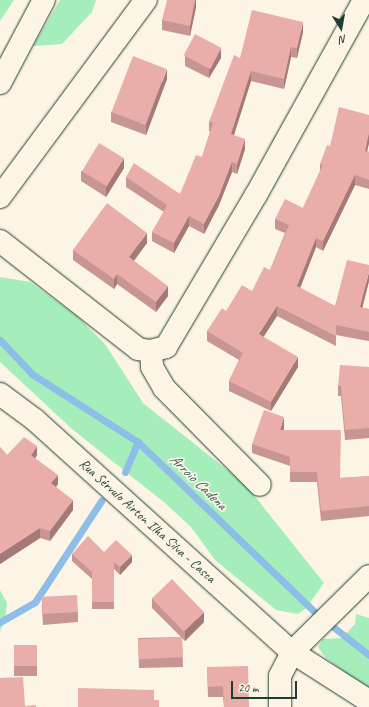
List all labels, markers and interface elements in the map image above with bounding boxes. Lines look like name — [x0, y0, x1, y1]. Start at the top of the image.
north arrow — [321, 8, 361, 48]
text: N — [339, 32, 348, 47]
water label: Arroio Cadena — [166, 450, 230, 514]
street label: Rua Sérvulo Airton Ilha Silva - Casca — [75, 455, 219, 587]
scale bar — [233, 673, 299, 699]
text: 20 m — [238, 680, 258, 696]

